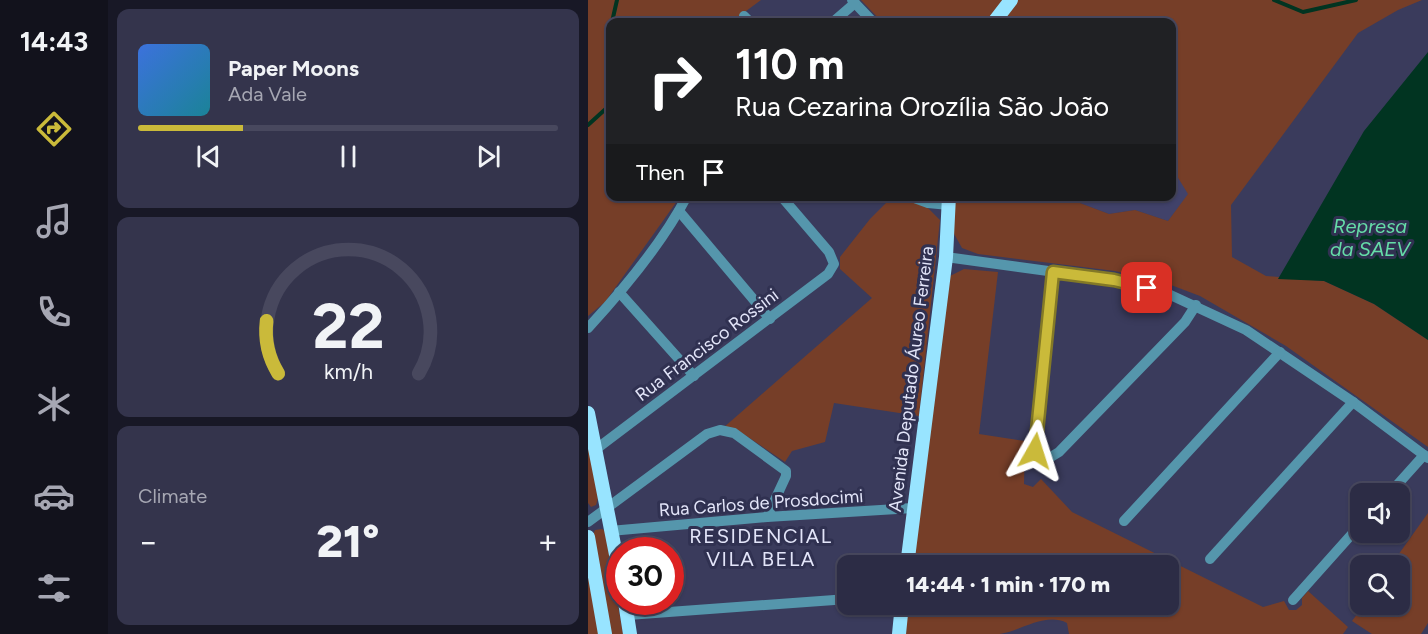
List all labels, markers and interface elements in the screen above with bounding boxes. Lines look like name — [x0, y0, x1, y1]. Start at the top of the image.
text: 14:43 — [20, 25, 88, 58]
text: 110 m — [735, 39, 844, 90]
icon: right — [636, 42, 714, 120]
text: Paper Moons — [228, 55, 359, 82]
text: Ada Vale — [228, 82, 307, 106]
text: Rua Cezarina Orozília São João — [735, 90, 1109, 123]
icon: directions — [33, 108, 75, 150]
icon: previous — [192, 140, 225, 173]
icon: pause — [332, 140, 365, 173]
icon: next — [472, 140, 505, 173]
icon: arrive — [697, 156, 730, 189]
text: Then — [636, 159, 685, 186]
icon: music — [33, 200, 75, 242]
water label: Represa da SAEV — [1330, 214, 1412, 261]
street label: Avenida Deputado Áureo Ferreira — [884, 245, 938, 513]
pin — [1121, 262, 1172, 313]
icon: arrive — [1130, 271, 1163, 304]
street label: Rua Francisco Rossini — [631, 284, 783, 406]
text: 22 — [312, 289, 384, 364]
icon: phone — [33, 291, 75, 333]
text: km/h — [324, 359, 372, 384]
icon: climate — [33, 383, 75, 425]
position arrow — [1003, 419, 1067, 483]
icon: car — [33, 475, 75, 517]
map controls — [1350, 483, 1410, 615]
button: sound — [1350, 483, 1410, 543]
text: Climate — [138, 484, 207, 508]
street label: Rua Carlos de Prosdocimi — [658, 485, 864, 521]
text: 21° — [317, 514, 379, 568]
text: − — [138, 522, 159, 561]
text: + — [537, 522, 558, 561]
district label: RESIDENCIAL VILA BELA — [689, 524, 833, 571]
speed limit sign: 30 — [606, 537, 684, 615]
button: search — [1350, 555, 1410, 615]
icon: filters — [33, 567, 75, 609]
text: 14:44 · 1 min · 170 m — [906, 571, 1110, 598]

